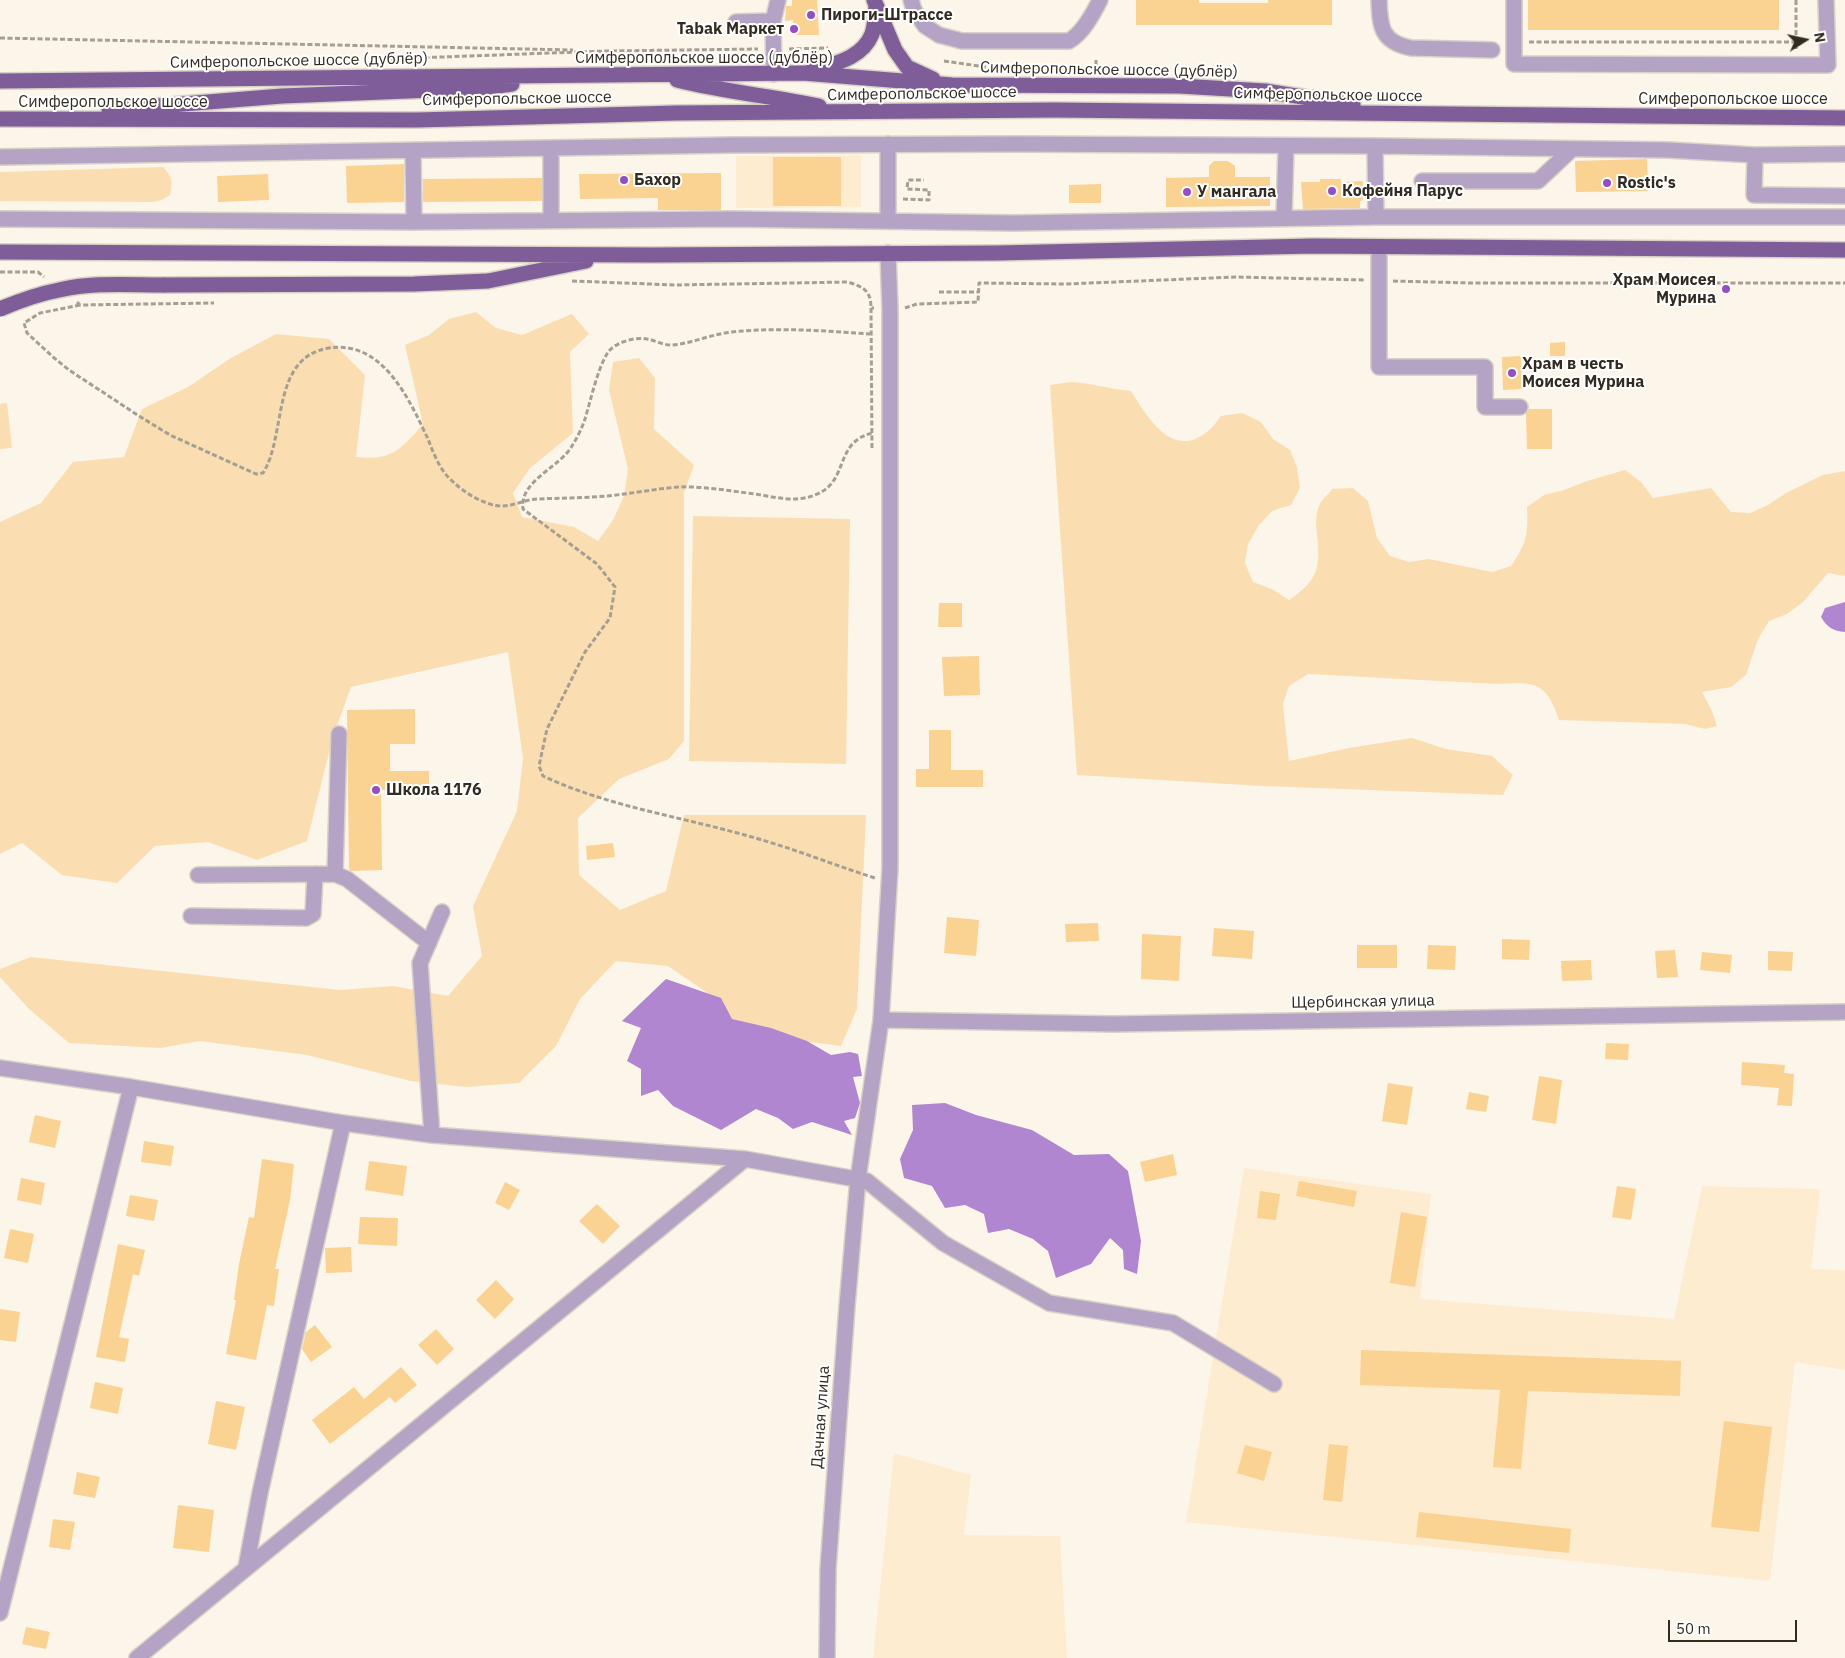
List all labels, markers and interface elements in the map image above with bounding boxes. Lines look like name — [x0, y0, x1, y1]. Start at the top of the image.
place label: Пироги-Штрассе — [821, 5, 953, 25]
marker: Пироги-Штрассе — [805, 9, 817, 21]
north arrow — [1780, 15, 1830, 65]
place label: Tabak Маркет — [677, 19, 784, 39]
marker: Tabak Маркет — [788, 23, 800, 35]
text: N — [1810, 31, 1830, 44]
street label: Симферопольское шоссе (дублёр) — [575, 48, 833, 68]
street label: Симферопольское шоссе (дублёр) — [170, 49, 428, 73]
street label: Симферопольское шоссе (дублёр) — [980, 58, 1238, 82]
street label: Симферопольское шоссе — [827, 83, 1017, 105]
street label: Симферопольское шоссе — [1233, 84, 1423, 106]
street label: Симферопольское шоссе — [422, 88, 612, 110]
street label: Симферопольское шоссе — [1638, 89, 1828, 109]
street label: Симферопольское шоссе — [18, 92, 208, 112]
place label: Бахор — [634, 170, 681, 190]
place label: Rostic's — [1617, 173, 1676, 193]
marker: Бахор — [618, 174, 630, 186]
marker: Rostic's — [1601, 177, 1613, 189]
place label: Кофейня Парус — [1342, 181, 1463, 201]
place label: У мангала — [1197, 182, 1276, 202]
marker: Кофейня Парус — [1326, 185, 1338, 197]
marker: У мангала — [1181, 186, 1193, 198]
place label: Храм Моисея Мурина — [1613, 270, 1716, 308]
marker: Храм Моисея Мурина — [1720, 283, 1732, 295]
place label: Храм в честь Моисея Мурина — [1522, 354, 1644, 392]
marker: Храм в честь Моисея Мурина — [1506, 367, 1518, 379]
place label: Школа 1176 — [386, 780, 482, 800]
marker: Школа 1176 — [370, 784, 382, 796]
street label: Щербинская улица — [1291, 991, 1435, 1013]
street label: Дачная улица — [808, 1365, 834, 1469]
scale bar — [1670, 1610, 1799, 1642]
text: 50 m — [1676, 1619, 1711, 1638]

